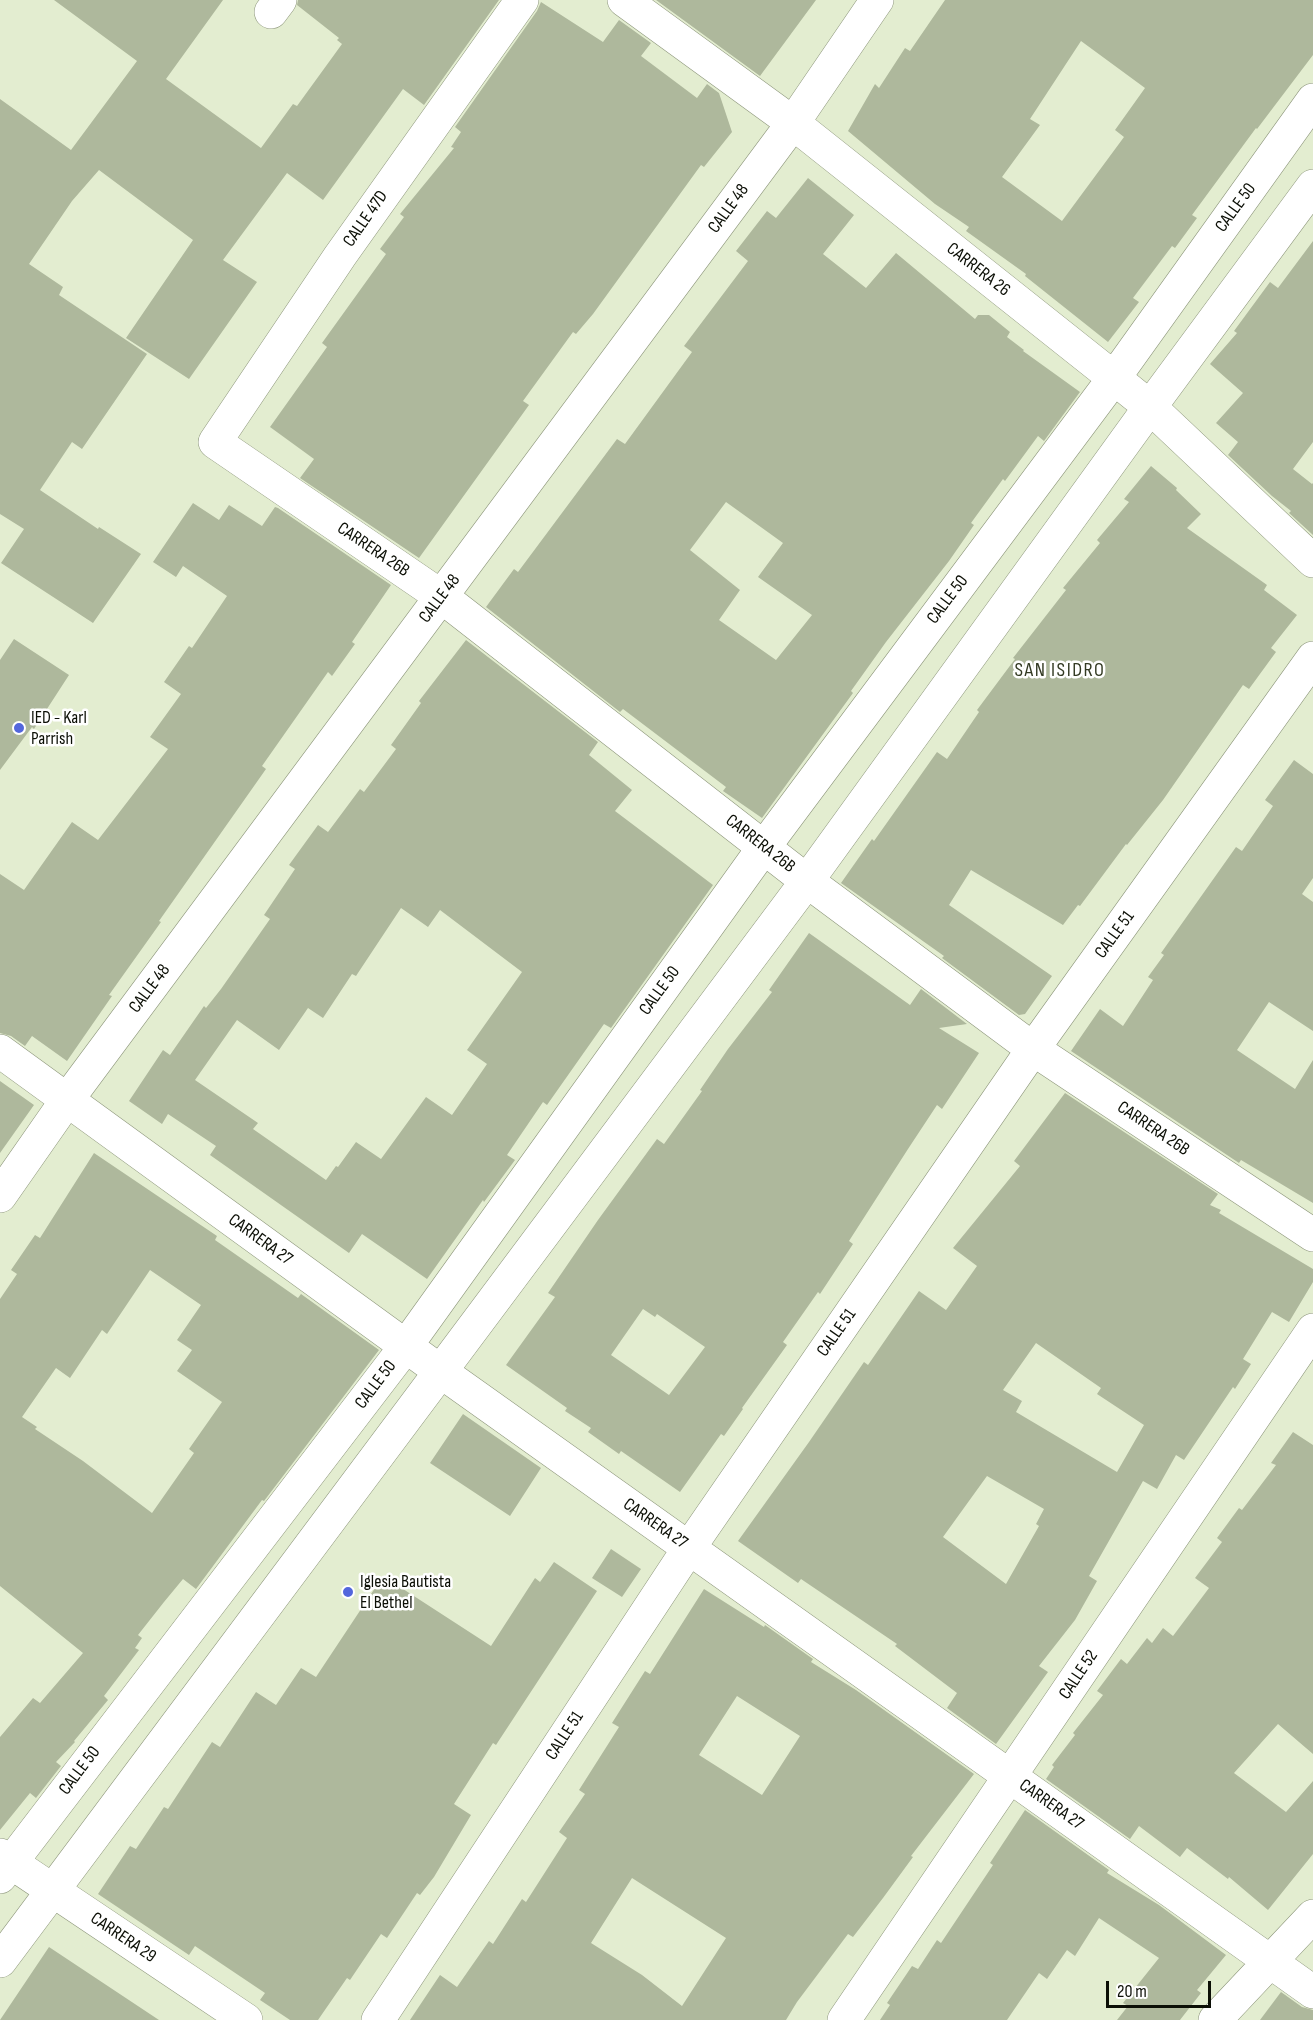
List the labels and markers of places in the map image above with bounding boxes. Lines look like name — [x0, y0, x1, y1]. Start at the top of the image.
place label: IED - Karl Parrish — [31, 707, 87, 750]
marker: IED - Karl Parrish — [12, 721, 26, 735]
place label: Iglesia Bautista El Bethel — [360, 1571, 451, 1614]
marker: Iglesia Bautista El Bethel — [341, 1585, 355, 1599]

